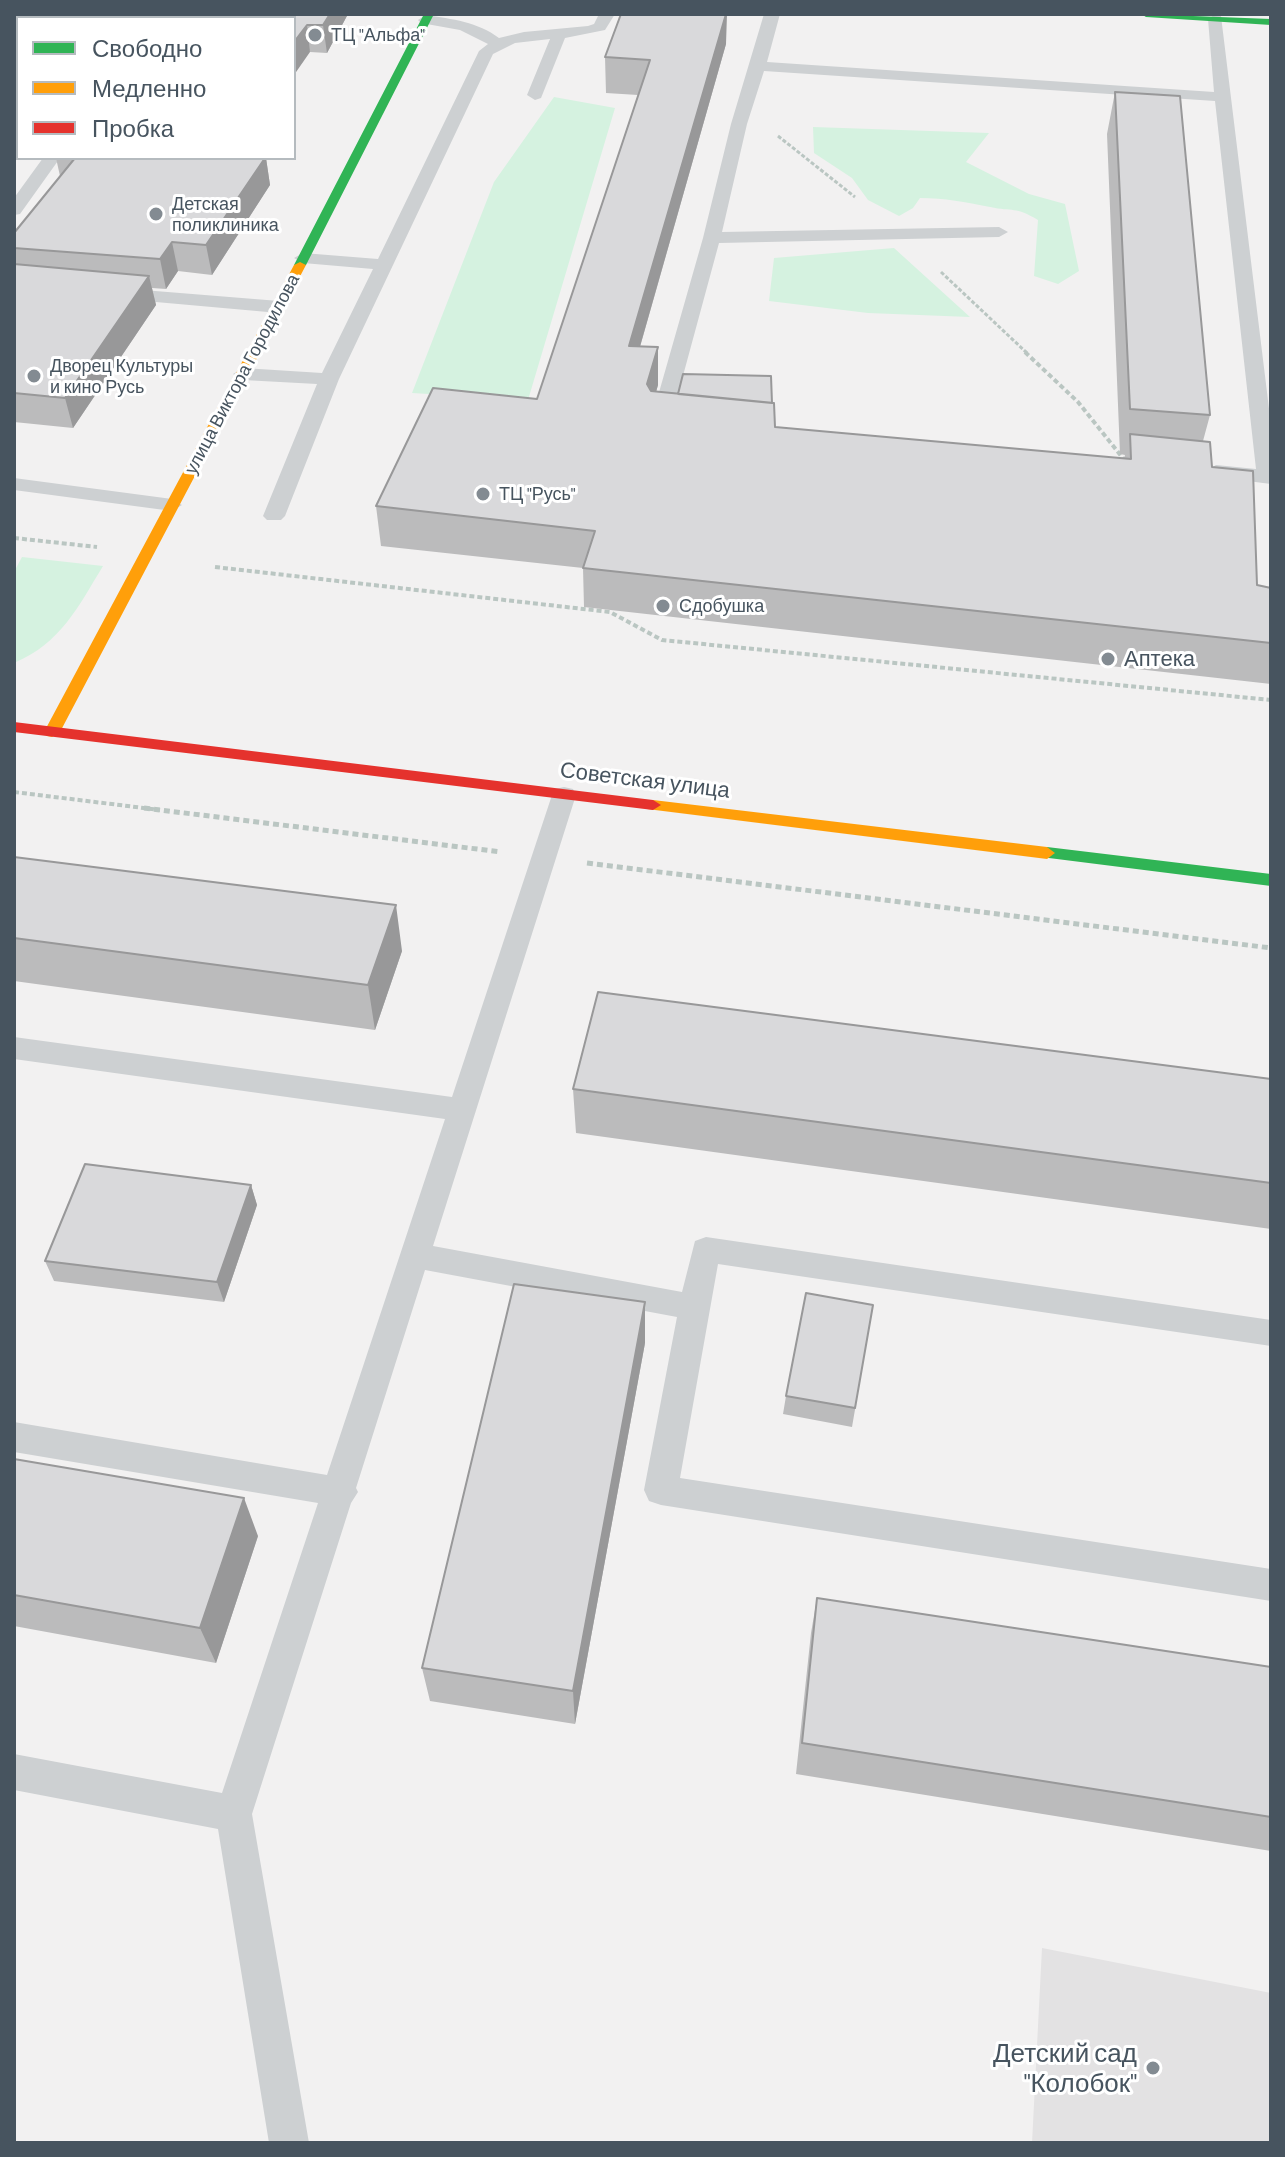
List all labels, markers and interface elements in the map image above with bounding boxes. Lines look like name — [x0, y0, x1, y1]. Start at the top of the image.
legend — [16, 16, 296, 160]
place label: ТЦ "Альфа" — [331, 24, 425, 46]
marker: ТЦ "Альфа" — [306, 26, 324, 44]
text: Свободно — [92, 33, 202, 62]
text: Медленно — [92, 73, 206, 102]
text: Пробка — [92, 113, 174, 142]
place label: Детская поликлиника — [172, 193, 279, 236]
marker: Детская поликлиника — [147, 205, 165, 223]
street label: улица Виктора Городилова — [180, 270, 304, 478]
place label: Дворец Культуры и кино Русь — [50, 355, 193, 398]
marker: Дворец Культуры и кино Русь — [25, 367, 43, 385]
place label: ТЦ "Русь" — [499, 483, 576, 505]
marker: ТЦ "Русь" — [474, 485, 492, 503]
place label: Сдобушка — [679, 595, 764, 617]
marker: Сдобушка — [654, 597, 672, 615]
place label: Аптека — [1124, 646, 1195, 672]
marker: Аптека — [1099, 650, 1117, 668]
street label: Советская улица — [559, 756, 731, 804]
place label: Детский сад "Колобок" — [993, 2037, 1137, 2098]
marker: Детский сад "Колобок" — [1144, 2059, 1162, 2077]

